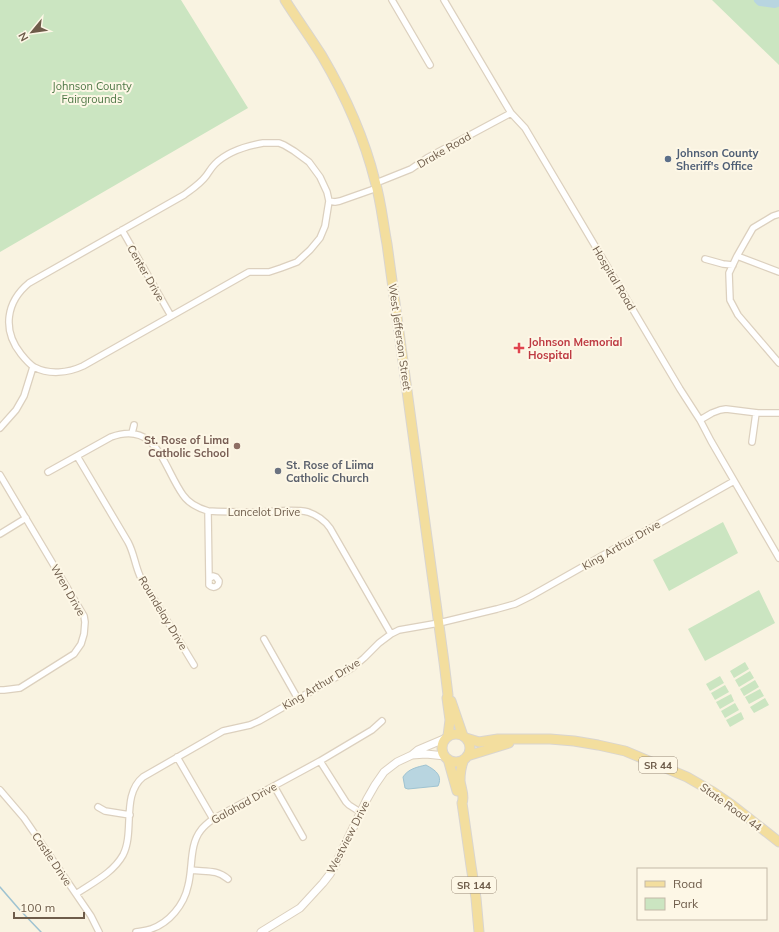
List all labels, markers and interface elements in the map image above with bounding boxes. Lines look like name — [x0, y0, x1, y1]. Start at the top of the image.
north arrow — [12, 12, 52, 52]
text: N — [15, 30, 31, 44]
park label: Johnson County Fairgrounds — [52, 79, 132, 106]
street label: Drake Road — [414, 129, 474, 171]
place label: Johnson County Sheriff's Office — [676, 146, 759, 173]
marker: Johnson County Sheriff's Office — [663, 154, 673, 164]
street label: Center Drive — [124, 242, 168, 304]
street label: Hospital Road — [589, 243, 639, 313]
street label: West Jefferson Street — [386, 283, 414, 391]
place label: Johnson Memorial Hospital — [528, 335, 622, 362]
marker: Johnson Memorial Hospital — [513, 342, 525, 354]
place label: St. Rose of Lima Catholic School — [144, 433, 229, 460]
marker: St. Rose of Lima Catholic School — [232, 441, 242, 451]
place label: St. Rose of Liima Catholic Church — [286, 458, 374, 485]
marker: St. Rose of Liima Catholic Church — [273, 466, 283, 476]
street label: Lancelot Drive — [228, 505, 300, 519]
street label: King Arthur Drive — [579, 517, 663, 573]
street label: Wren Drive — [48, 562, 88, 618]
street label: Roundelay Drive — [135, 574, 191, 652]
street label: King Arthur Drive — [280, 655, 362, 713]
road number: SR 44 — [639, 757, 677, 773]
street label: Galahad Drive — [209, 779, 279, 827]
street label: State Road 44 — [697, 780, 765, 834]
street label: Westview Drive — [324, 798, 372, 876]
street label: Castle Drive — [29, 830, 75, 888]
legend — [637, 868, 767, 920]
text: Road — [673, 876, 702, 891]
road number: SR 144 — [452, 877, 496, 893]
scale bar — [14, 894, 84, 920]
text: Park — [673, 896, 699, 911]
text: 100 m — [20, 900, 55, 915]

